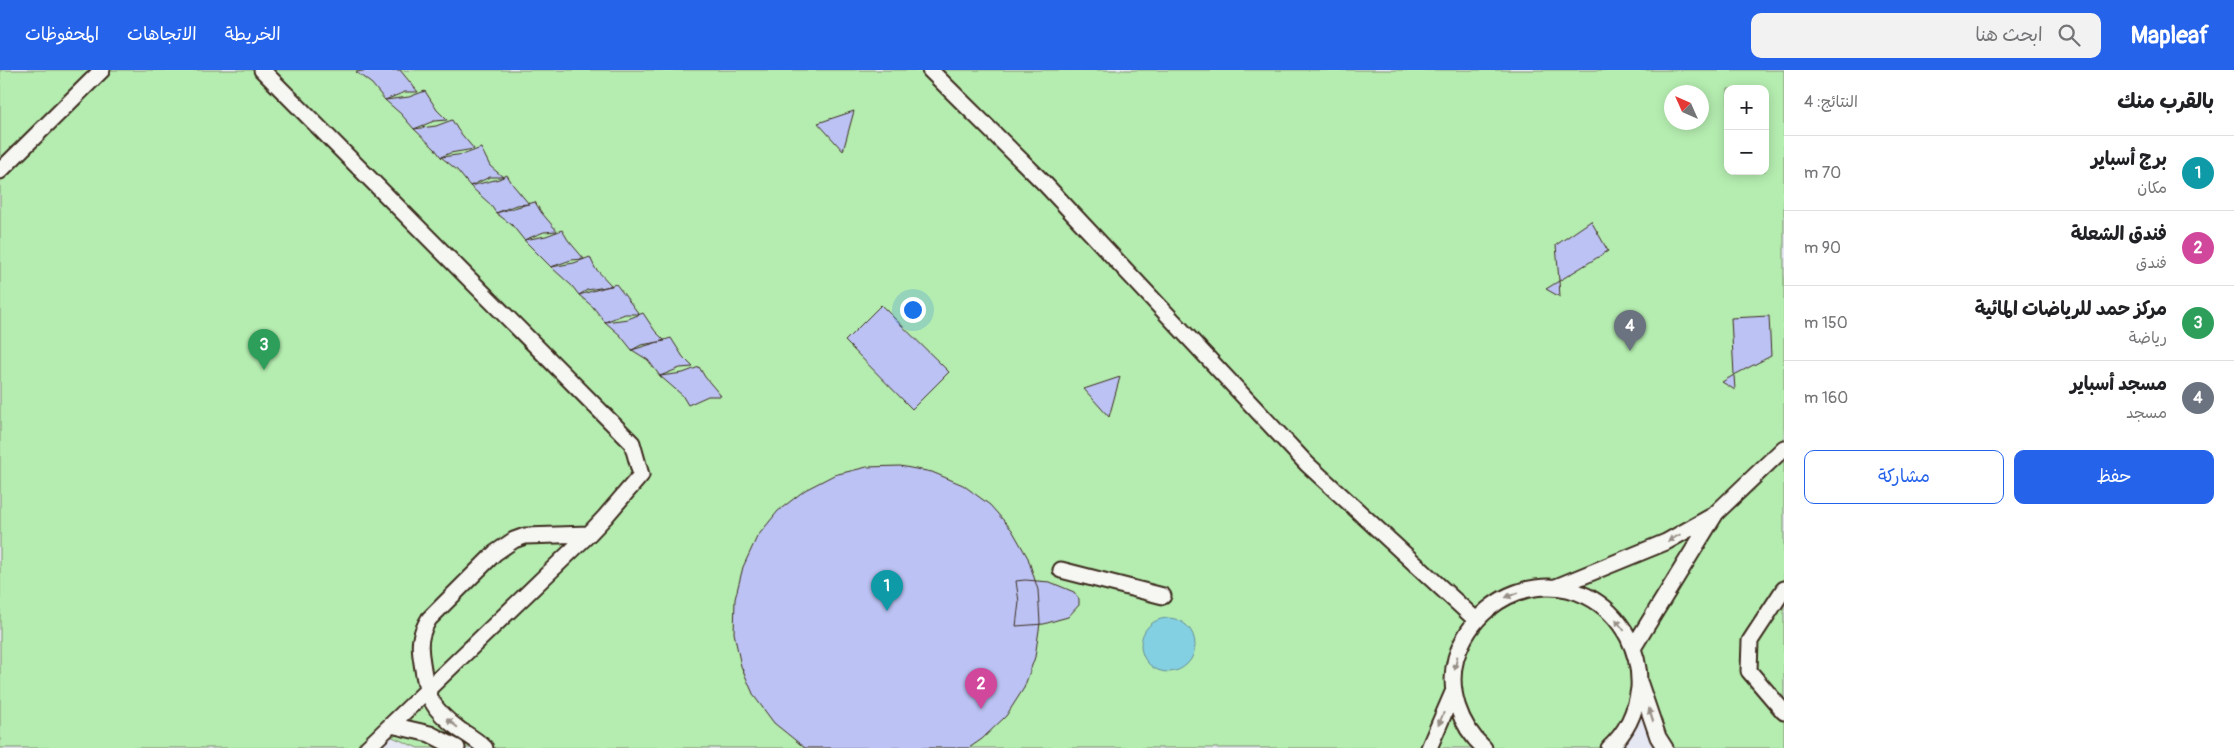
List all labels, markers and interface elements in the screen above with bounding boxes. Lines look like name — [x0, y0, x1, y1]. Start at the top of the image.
search box — [1751, 13, 2101, 58]
icon: search — [2055, 21, 2083, 49]
text: Mapleaf — [2131, 21, 2209, 50]
text: المحفوظات — [25, 23, 99, 46]
text: الاتجاهات — [127, 23, 197, 46]
text: الخريطة — [225, 23, 281, 46]
text: ابحث هنا — [1975, 23, 2043, 47]
north arrow — [1664, 85, 1709, 130]
map controls — [1724, 85, 1769, 175]
button: + — [1724, 85, 1769, 130]
text: بالقرب منك — [2117, 88, 2214, 115]
text: النتائج: 4 — [1804, 92, 1858, 112]
button: − — [1724, 130, 1769, 175]
text: برج أسباير — [2091, 147, 2167, 171]
text: 70 m — [1804, 163, 1841, 183]
text: 1 — [2195, 163, 2201, 183]
text: مكان — [2137, 178, 2167, 198]
text: فندق الشعلة — [2071, 222, 2167, 246]
text: 90 m — [1804, 238, 1841, 258]
text: 2 — [2194, 238, 2202, 258]
text: فندق — [2136, 253, 2167, 273]
your location — [900, 297, 926, 323]
text: مركز حمد للرياضات المائية — [1975, 297, 2167, 321]
pin: 4 — [1614, 310, 1646, 351]
text: 150 m — [1804, 313, 1848, 333]
text: 3 — [2194, 313, 2202, 333]
text: رياضة — [2129, 328, 2167, 348]
pin: 3 — [248, 329, 280, 370]
text: مسجد أسباير — [2070, 372, 2167, 396]
text: 160 m — [1804, 388, 1848, 408]
text: 4 — [2193, 388, 2203, 408]
text: مسجد — [2126, 403, 2167, 423]
button: مشاركة — [1804, 450, 2004, 504]
button: حفظ — [2014, 450, 2214, 504]
one-way arrow — [1668, 533, 1681, 542]
pin: 1 — [871, 570, 903, 611]
one-way arrow — [1505, 592, 1520, 599]
one-way arrow — [1615, 618, 1625, 632]
one-way arrow — [1451, 656, 1459, 672]
pin: 2 — [965, 668, 997, 709]
one-way arrow — [1646, 707, 1654, 722]
one-way arrow — [1437, 712, 1445, 726]
one-way arrow — [445, 718, 459, 728]

